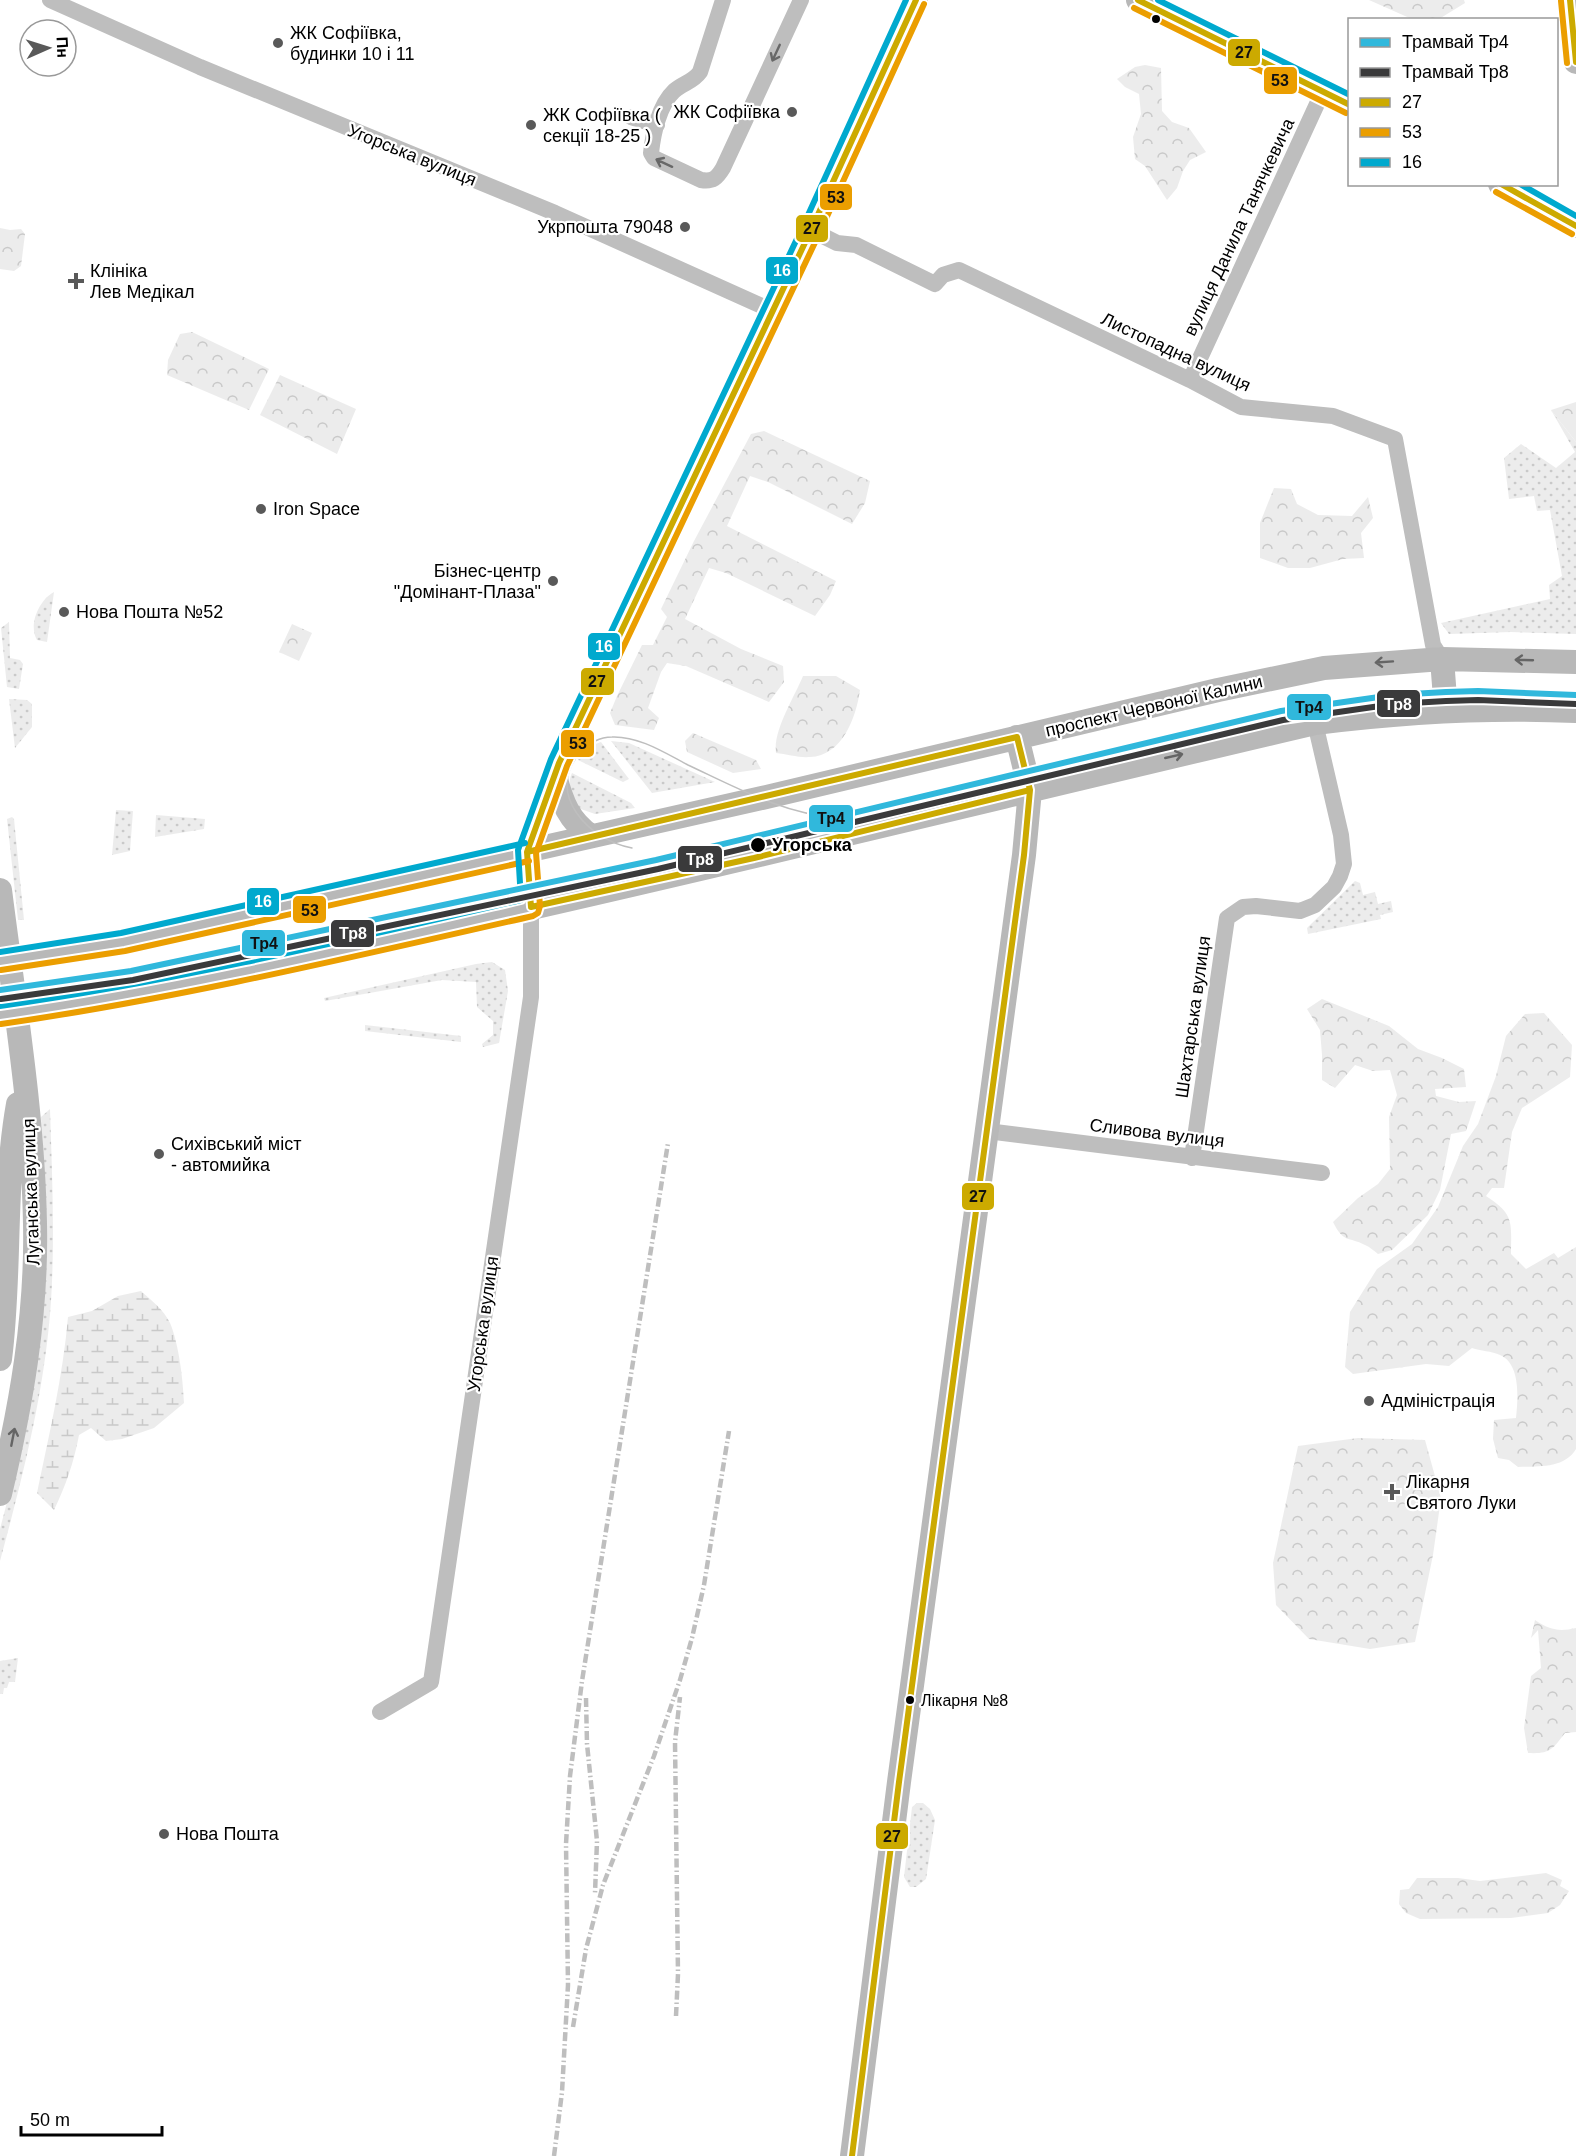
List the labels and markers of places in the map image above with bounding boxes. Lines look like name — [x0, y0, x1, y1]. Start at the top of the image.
unlabelled marker — [1150, 13, 1162, 25]
place label: ЖК Софіївка, будинки 10 і 11 — [290, 23, 414, 64]
marker: ЖК Софіївка, будинки 10 і 11 — [271, 36, 285, 50]
place label: ЖК Софіївка — [673, 102, 781, 122]
place label: ЖК Софіївка ( секції 18-25 ) — [543, 105, 661, 146]
marker: ЖК Софіївка — [785, 105, 799, 119]
marker: ЖК Софіївка ( секції 18-25 ) — [524, 118, 538, 132]
place label: Укрпошта 79048 — [537, 217, 673, 237]
marker: Укрпошта 79048 — [678, 220, 692, 234]
place label: Клініка Лев Медікал — [90, 261, 194, 302]
marker: Клініка Лев Медікал — [67, 272, 85, 290]
place label: Iron Space — [273, 499, 360, 519]
marker: Iron Space — [254, 502, 268, 516]
place label: Бізнес-центр "Домінант-Плаза" — [394, 561, 541, 602]
marker: Бізнес-центр "Домінант-Плаза" — [546, 574, 560, 588]
place label: Нова Пошта №52 — [76, 602, 223, 622]
marker: Нова Пошта №52 — [57, 605, 71, 619]
place label: Угорська — [772, 835, 853, 855]
marker: Угорська — [749, 836, 767, 854]
place label: Сихівський міст - автомийка — [171, 1134, 301, 1175]
marker: Сихівський міст - автомийка — [152, 1147, 166, 1161]
place label: Адміністрація — [1381, 1391, 1495, 1411]
marker: Адміністрація — [1362, 1394, 1376, 1408]
place label: Лікарня Святого Луки — [1406, 1472, 1516, 1513]
marker: Лікарня Святого Луки — [1383, 1483, 1401, 1501]
place label: Лікарня №8 — [921, 1692, 1008, 1709]
marker: Лікарня №8 — [904, 1694, 916, 1706]
place label: Нова Пошта — [176, 1824, 280, 1844]
marker: Нова Пошта — [157, 1827, 171, 1841]

